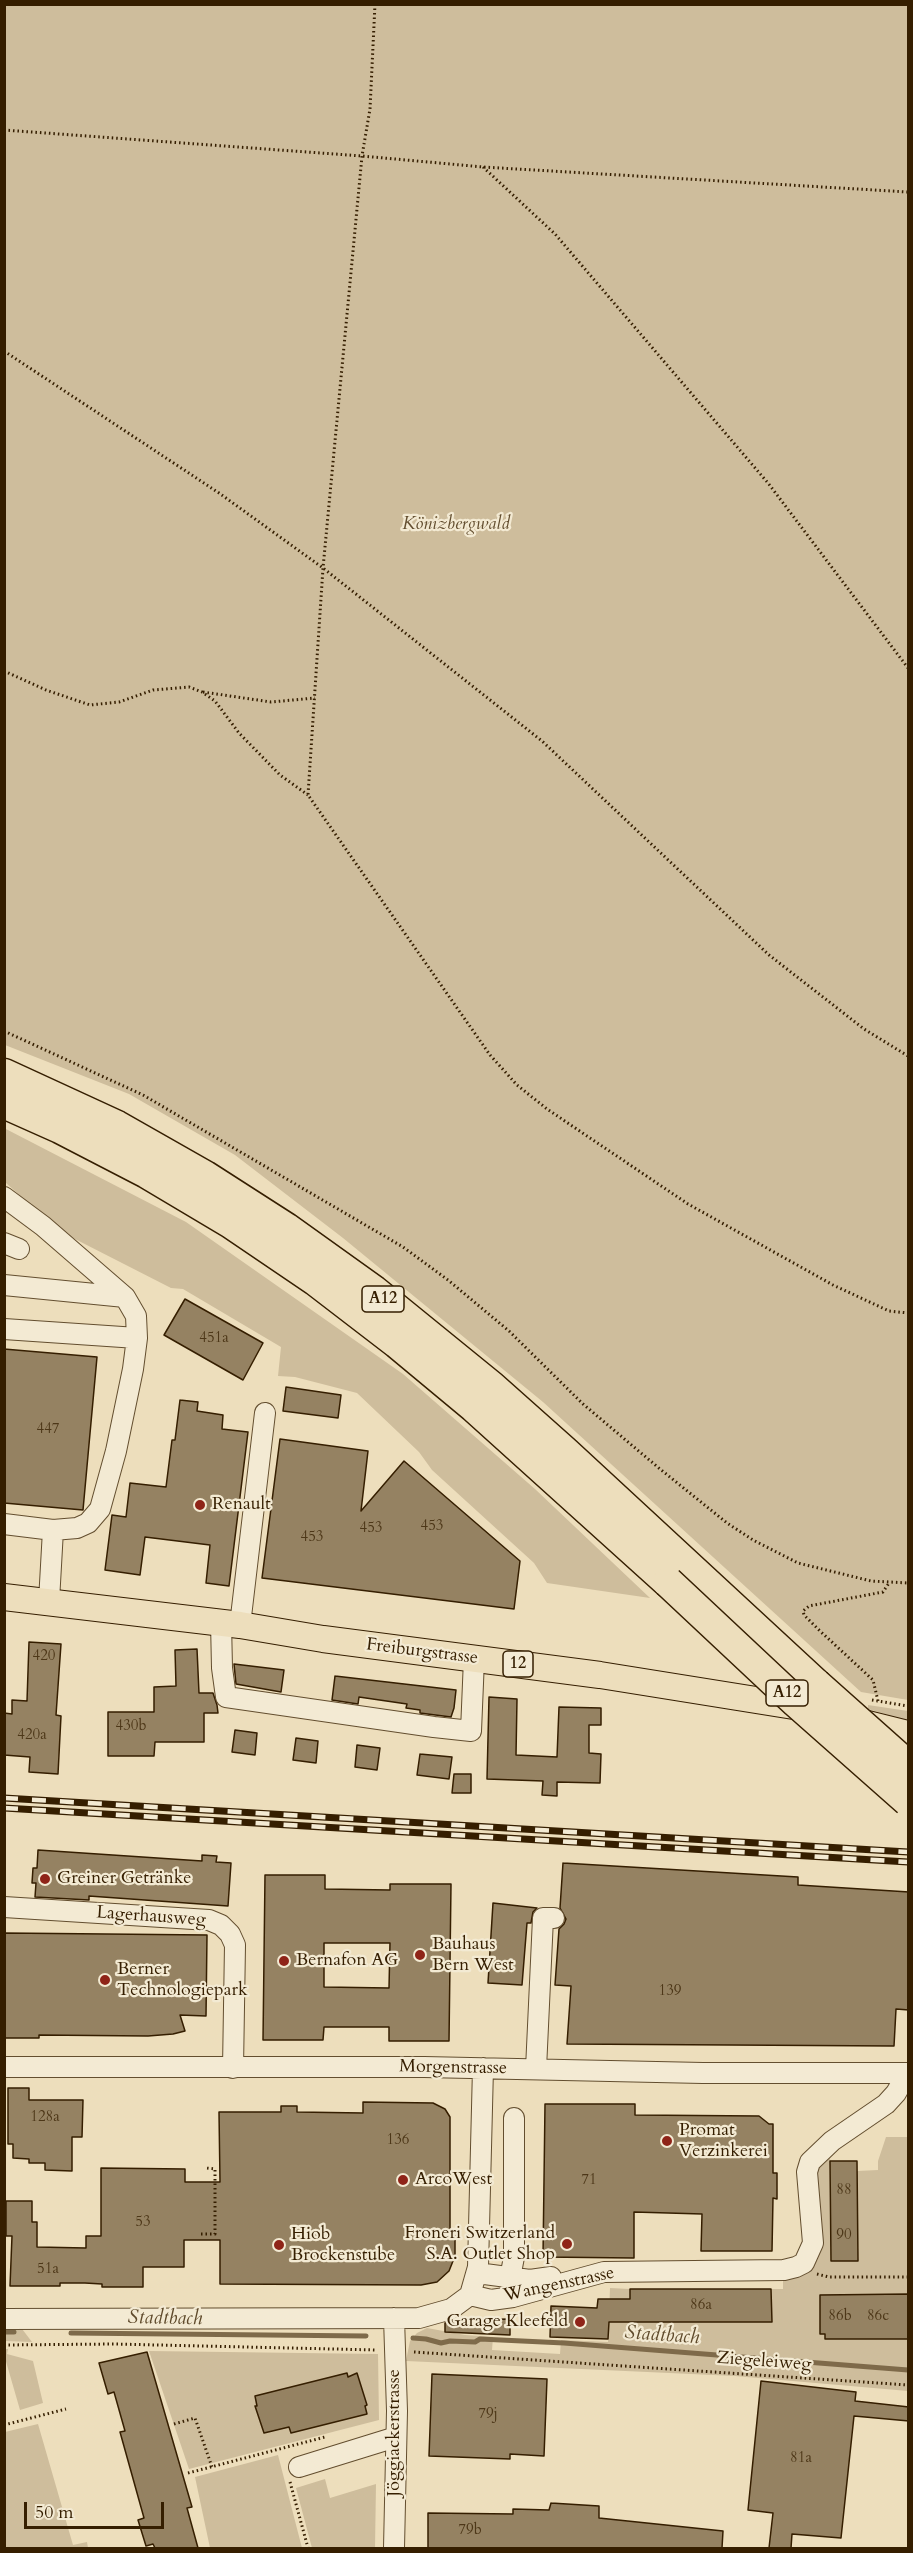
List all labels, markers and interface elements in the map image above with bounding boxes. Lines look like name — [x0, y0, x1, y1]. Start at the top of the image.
park label: Könizbergwald — [402, 514, 510, 536]
road number: A12 — [362, 1286, 404, 1312]
house number: 451a — [199, 1330, 229, 1348]
house number: 447 — [36, 1421, 60, 1439]
place label: Renault — [212, 1494, 271, 1516]
marker: Renault — [193, 1498, 207, 1512]
house number: 453 — [420, 1518, 444, 1536]
house number: 453 — [359, 1520, 383, 1538]
house number: 453 — [300, 1529, 324, 1547]
street label: Freiburgstrasse — [365, 1634, 479, 1670]
house number: 420 — [32, 1648, 56, 1666]
road number: 12 — [503, 1651, 533, 1677]
road number: A12 — [766, 1680, 808, 1706]
house number: 430b — [115, 1718, 147, 1736]
house number: 420a — [17, 1727, 47, 1745]
place label: Greiner Getränke — [57, 1868, 191, 1890]
marker: Greiner Getränke — [38, 1872, 52, 1886]
street label: Lagerhausweg — [96, 1902, 206, 1932]
place label: Bauhaus Bern West — [432, 1934, 514, 1976]
marker: Bauhaus Bern West — [413, 1948, 427, 1962]
place label: Bernafon AG — [296, 1950, 398, 1972]
marker: Bernafon AG — [277, 1954, 291, 1968]
place label: Berner Technologiepark — [117, 1959, 248, 2002]
marker: Berner Technologiepark — [98, 1973, 112, 1987]
house number: 139 — [658, 1983, 682, 2001]
street label: Morgenstrasse — [399, 2056, 507, 2080]
house number: 128a — [30, 2109, 60, 2127]
place label: Promat Verzinkerei — [679, 2120, 768, 2162]
house number: 136 — [386, 2132, 410, 2150]
marker: Promat Verzinkerei — [660, 2134, 674, 2148]
place label: ArcoWest — [415, 2169, 492, 2191]
house number: 71 — [581, 2172, 597, 2190]
marker: ArcoWest — [396, 2173, 410, 2187]
house number: 88 — [836, 2182, 852, 2200]
house number: 53 — [135, 2214, 151, 2232]
place label: Froneri Switzerland S.A. Outlet Shop — [404, 2223, 555, 2266]
place label: Hiob Brockenstube — [291, 2224, 395, 2266]
house number: 90 — [836, 2227, 852, 2245]
marker: Froneri Switzerland S.A. Outlet Shop — [560, 2237, 574, 2251]
marker: Hiob Brockenstube — [272, 2238, 286, 2252]
house number: 51a — [37, 2261, 59, 2279]
street label: Wangenstrasse — [502, 2263, 616, 2307]
house number: 86a — [690, 2297, 712, 2315]
water label: Stadtbach — [127, 2306, 203, 2332]
house number: 86b — [828, 2308, 852, 2326]
house number: 86c — [867, 2308, 889, 2326]
place label: Garage Kleefeld — [446, 2311, 568, 2333]
marker: Garage Kleefeld — [573, 2315, 587, 2329]
water label: Stadtbach — [624, 2321, 700, 2351]
street label: Ziegeleiweg — [716, 2348, 812, 2376]
street label: Jöggiackerstrasse — [384, 2369, 406, 2497]
house number: 79j — [478, 2406, 498, 2424]
house number: 81a — [790, 2450, 812, 2468]
scale bar — [27, 2490, 166, 2528]
text: 50 m — [35, 2500, 74, 2525]
house number: 79b — [458, 2522, 482, 2540]

